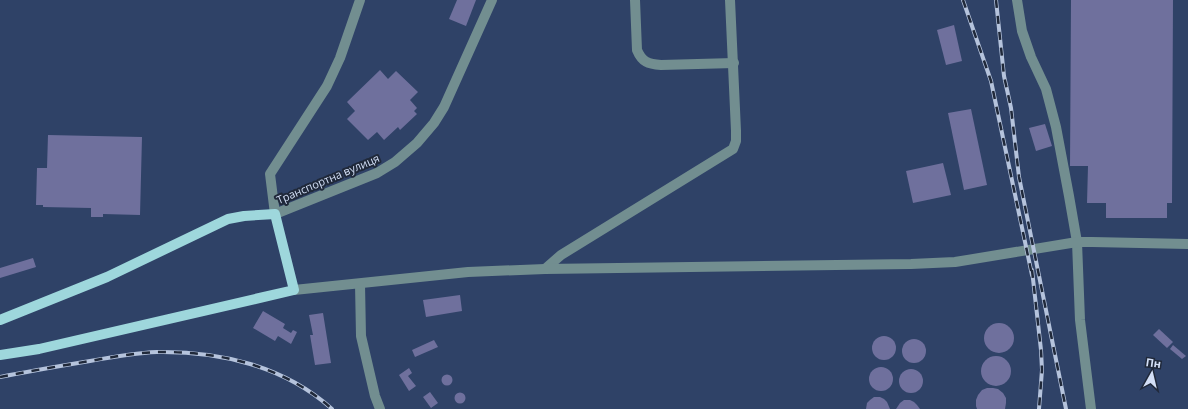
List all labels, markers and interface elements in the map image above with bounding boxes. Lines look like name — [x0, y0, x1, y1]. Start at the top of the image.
street label: Транспортна вулиця — [274, 150, 382, 207]
north arrow — [1132, 353, 1172, 393]
text: Пн — [1145, 354, 1162, 371]

